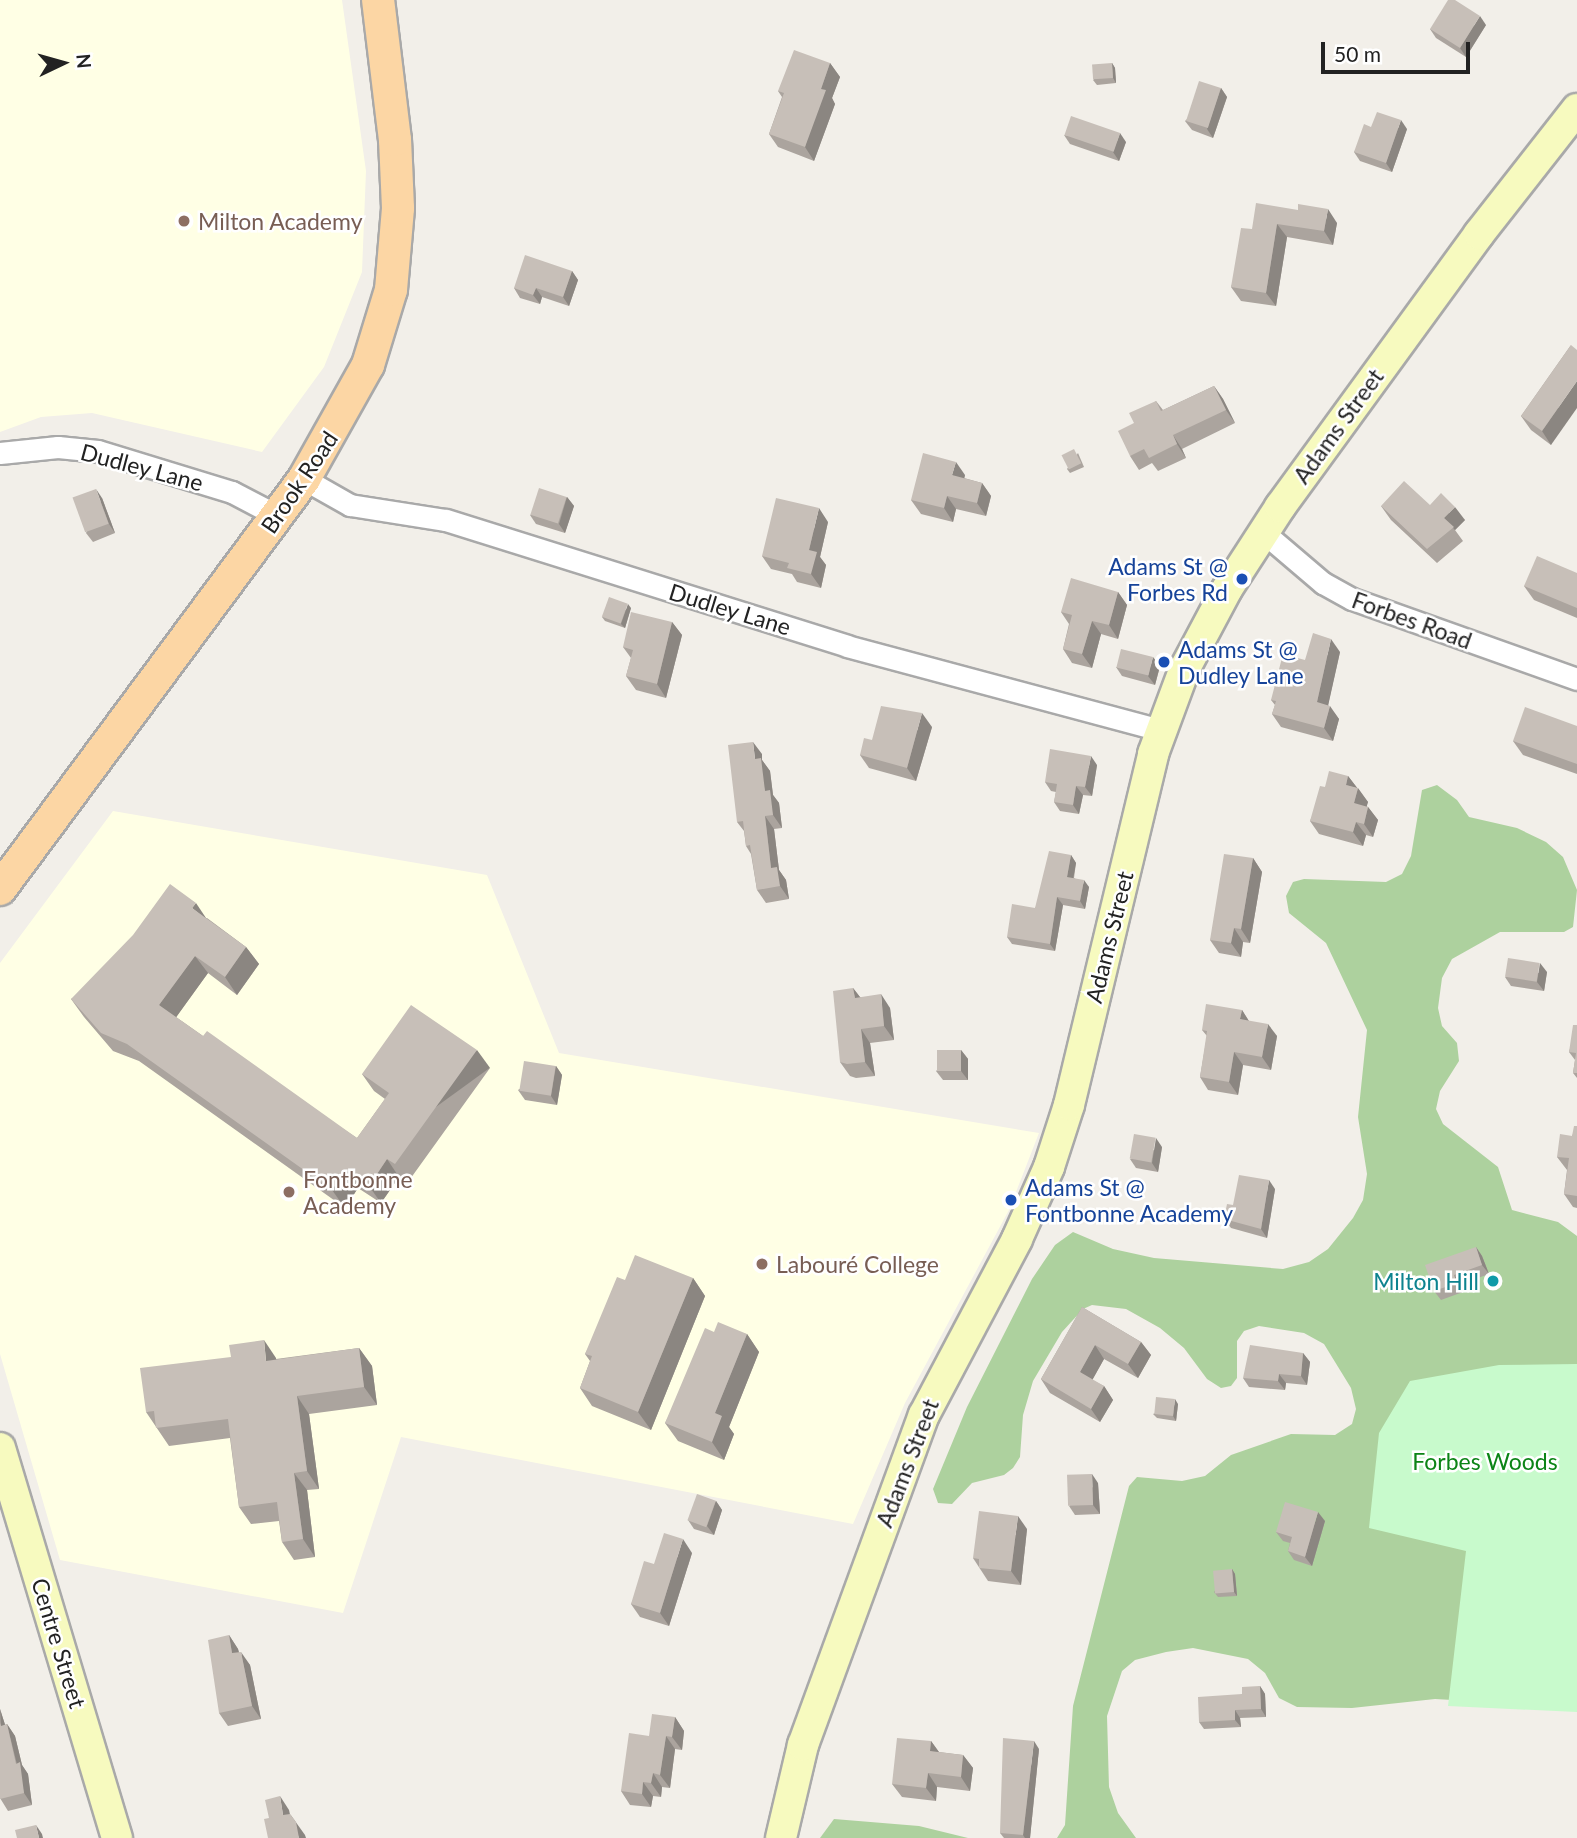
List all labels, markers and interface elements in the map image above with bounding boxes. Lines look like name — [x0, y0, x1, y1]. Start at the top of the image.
north arrow — [28, 28, 98, 98]
scale bar — [1325, 28, 1474, 72]
text: 50 m — [1334, 41, 1381, 66]
text: N — [72, 53, 97, 69]
place label: Milton Academy — [198, 207, 363, 235]
marker: Milton Academy — [176, 213, 192, 229]
street label: Adams Street — [1287, 363, 1389, 489]
street label: Brook Road — [255, 426, 343, 538]
street label: Dudley Lane — [77, 437, 207, 497]
place label: Adams St @ Forbes Rd — [1108, 552, 1228, 606]
marker: Adams St @ Forbes Rd — [1234, 571, 1250, 587]
street label: Dudley Lane — [666, 577, 794, 641]
street label: Forbes Road — [1348, 586, 1476, 654]
place label: Adams St @ Dudley Lane — [1178, 635, 1304, 689]
marker: Adams St @ Dudley Lane — [1156, 654, 1172, 670]
street label: Adams Street — [1079, 868, 1139, 1006]
place label: Fontbonne Academy — [303, 1165, 413, 1219]
place label: Adams St @ Fontbonne Academy — [1025, 1173, 1234, 1227]
marker: Fontbonne Academy — [281, 1184, 297, 1200]
marker: Adams St @ Fontbonne Academy — [1003, 1192, 1019, 1208]
place label: Labouré College — [776, 1250, 939, 1278]
marker: Labouré College — [754, 1256, 770, 1272]
place label: Milton Hill — [1373, 1267, 1479, 1295]
marker: Milton Hill — [1485, 1273, 1501, 1289]
street label: Adams Street — [870, 1395, 944, 1531]
park label: Forbes Woods — [1412, 1447, 1558, 1475]
street label: Centre Street — [26, 1575, 92, 1711]

